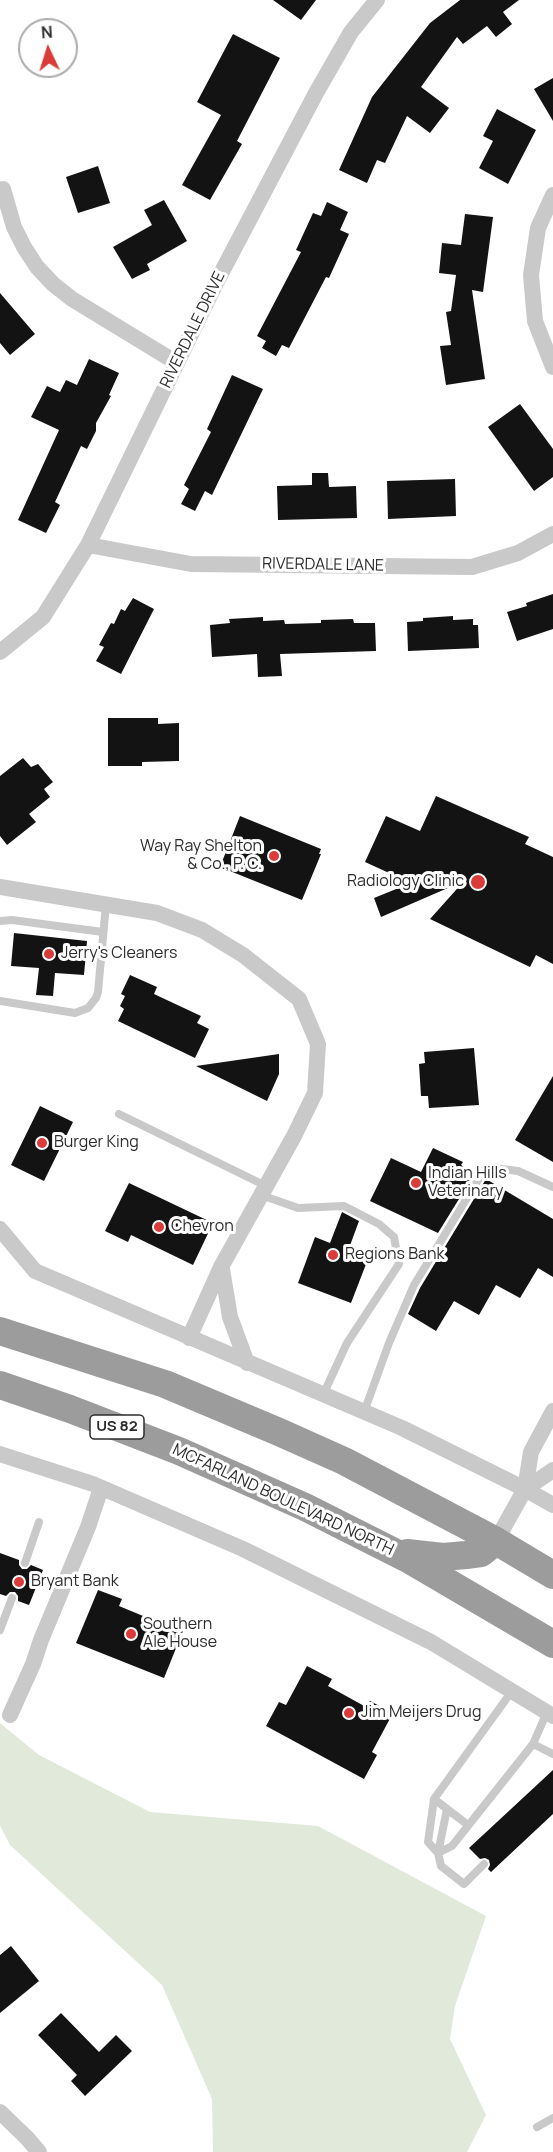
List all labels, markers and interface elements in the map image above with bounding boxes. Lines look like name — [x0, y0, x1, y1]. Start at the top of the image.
north arrow — [18, 18, 78, 78]
text: N — [40, 21, 53, 43]
street label: RIVERDALE DRIVE — [157, 269, 229, 391]
street label: RIVERDALE LANE — [262, 554, 384, 576]
place label: Way Ray Shelton & Co., P. C. — [140, 837, 262, 875]
marker: Way Ray Shelton & Co., P. C. — [267, 849, 281, 863]
place label: Radiology Clinic — [347, 872, 464, 892]
marker: Radiology Clinic — [469, 873, 487, 891]
place label: Jerry's Cleaners — [61, 944, 177, 964]
marker: Jerry's Cleaners — [42, 947, 56, 961]
place label: Burger King — [54, 1133, 139, 1153]
marker: Burger King — [35, 1136, 49, 1150]
place label: Indian Hills Veterinary — [428, 1164, 507, 1202]
marker: Indian Hills Veterinary — [409, 1176, 423, 1190]
place label: Chevron — [171, 1217, 234, 1237]
marker: Chevron — [152, 1220, 166, 1234]
place label: Regions Bank — [345, 1245, 444, 1265]
marker: Regions Bank — [326, 1248, 340, 1262]
road number: US 82 — [90, 1415, 144, 1439]
street label: MCFARLAND BOULEVARD NORTH — [169, 1440, 397, 1560]
place label: Bryant Bank — [31, 1572, 119, 1592]
marker: Bryant Bank — [12, 1575, 26, 1589]
place label: Southern Ale House — [143, 1615, 217, 1653]
marker: Southern Ale House — [124, 1627, 138, 1641]
place label: Jim Meijers Drug — [361, 1703, 481, 1723]
marker: Jim Meijers Drug — [342, 1706, 356, 1720]

